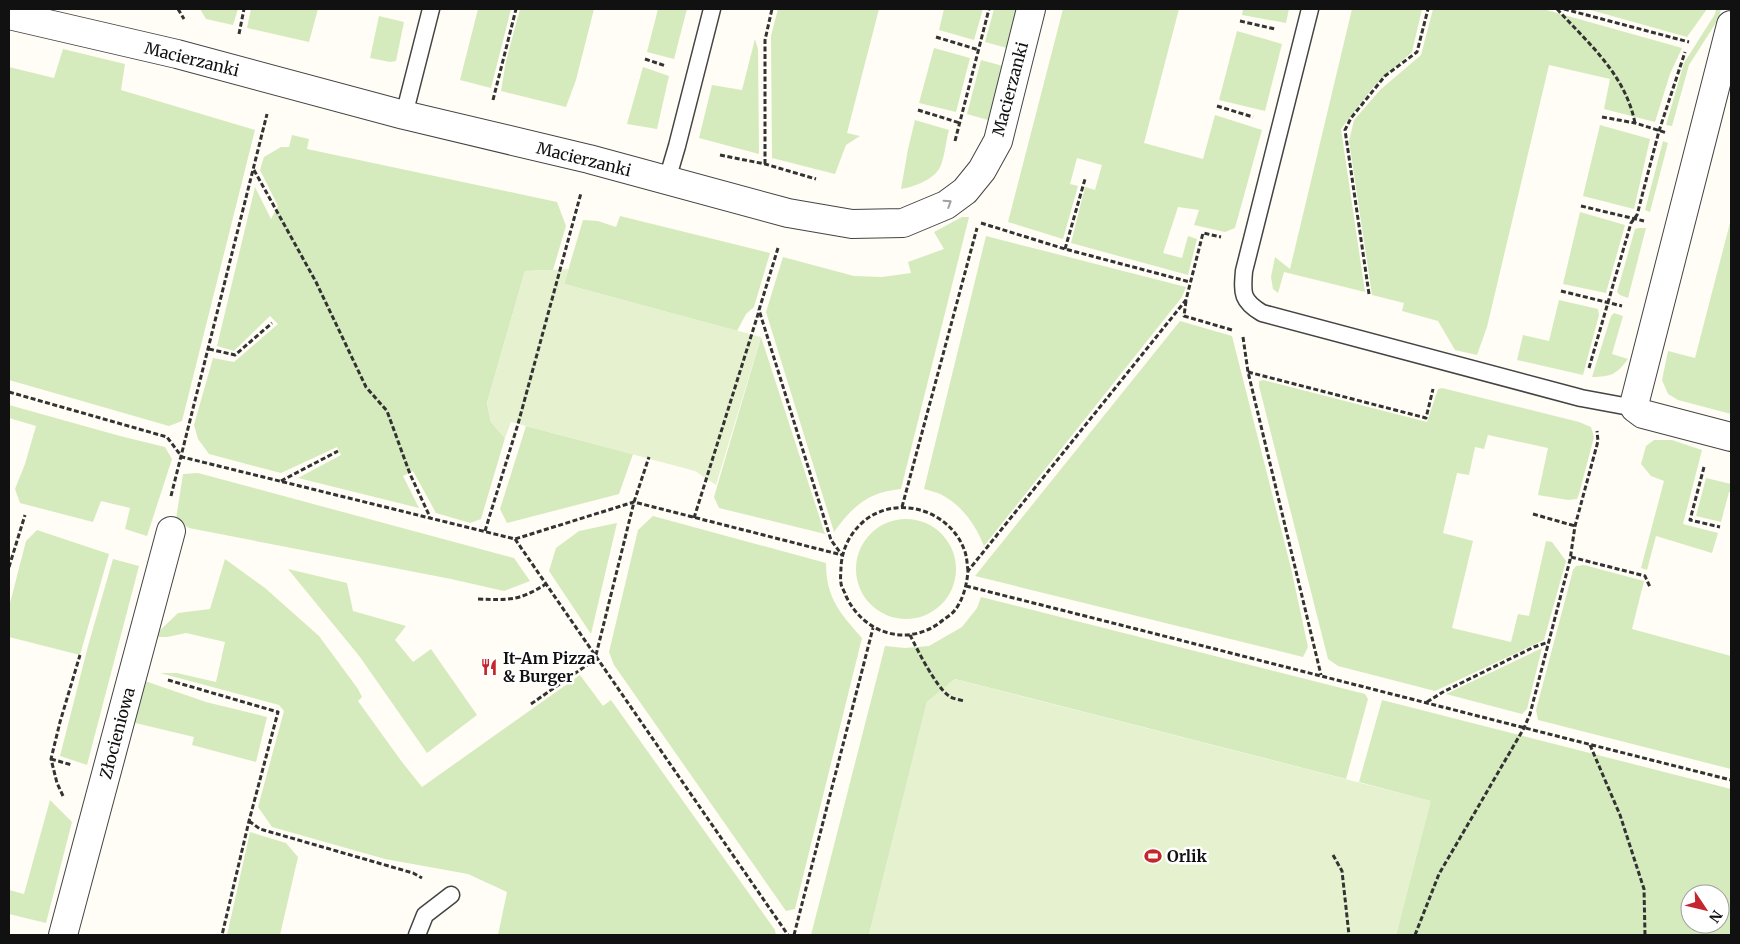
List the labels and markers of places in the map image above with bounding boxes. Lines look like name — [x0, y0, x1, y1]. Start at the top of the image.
place label: It-Am Pizza & Burger — [503, 648, 595, 686]
restaurant icon: It-Am Pizza & Burger — [479, 657, 499, 677]
sports icon: Orlik — [1143, 846, 1163, 866]
place label: Orlik — [1167, 846, 1207, 866]

